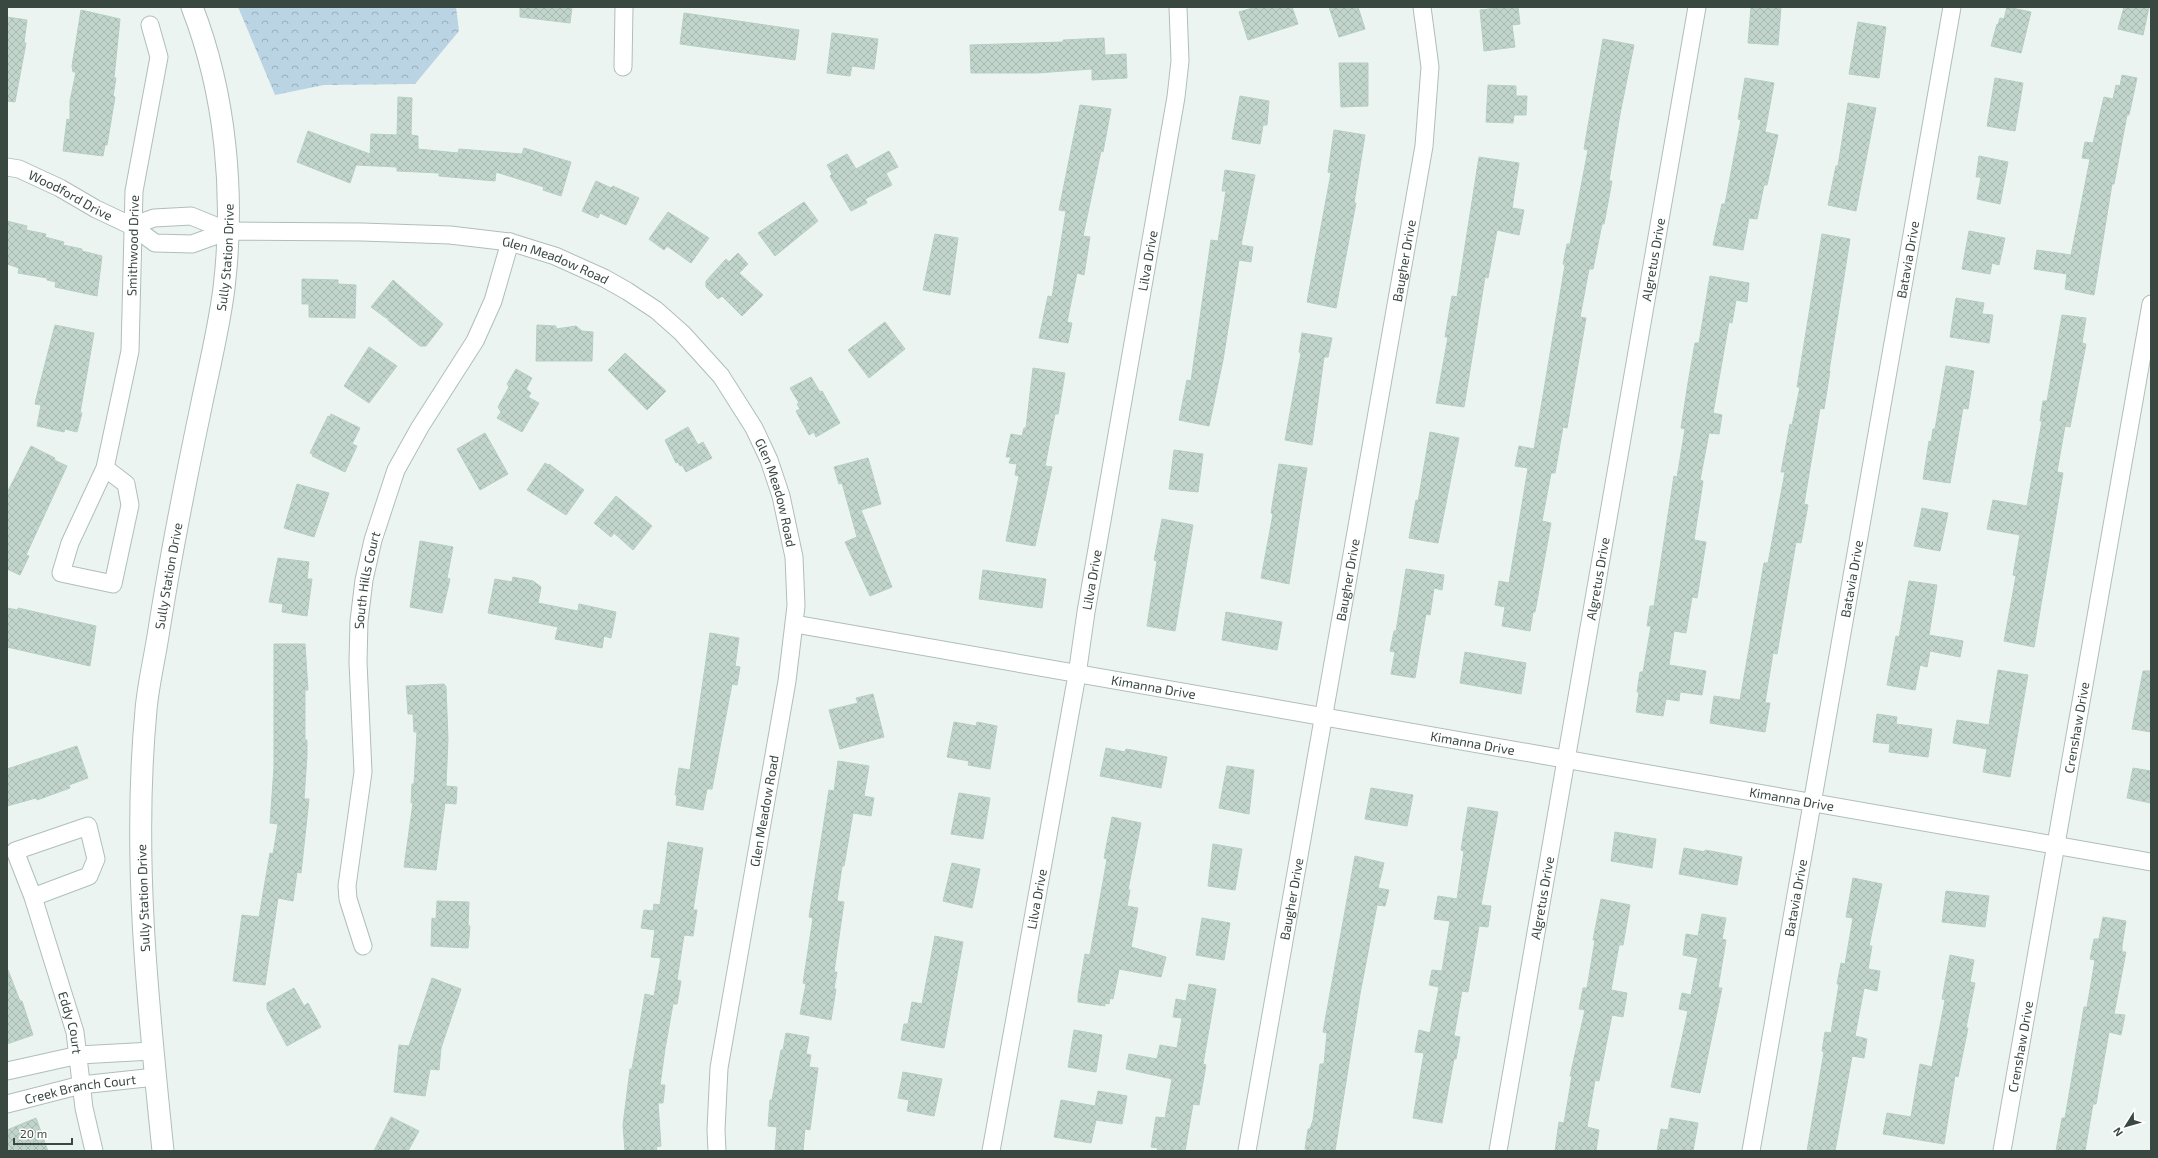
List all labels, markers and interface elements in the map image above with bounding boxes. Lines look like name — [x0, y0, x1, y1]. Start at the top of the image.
street label: Woodford Drive — [26, 167, 115, 224]
street label: Smithwood Drive — [123, 195, 142, 296]
street label: Sully Station Drive — [213, 203, 236, 312]
street label: Algretus Drive — [1638, 217, 1668, 302]
street label: Baugher Drive — [1389, 218, 1419, 303]
street label: Batavia Drive — [1893, 220, 1922, 300]
street label: Lilva Drive — [1134, 229, 1161, 292]
street label: Glen Meadow Road — [501, 233, 612, 287]
street label: Glen Meadow Road — [752, 435, 800, 548]
street label: Sully Station Drive — [151, 521, 186, 630]
street label: South Hills Court — [351, 529, 383, 629]
street label: Algretus Drive — [1582, 536, 1613, 621]
street label: Baugher Drive — [1333, 537, 1363, 622]
street label: Batavia Drive — [1837, 539, 1866, 619]
street label: Lilva Drive — [1078, 548, 1105, 611]
street label: Kimanna Drive — [1110, 672, 1197, 702]
street label: Crenshaw Drive — [2061, 681, 2092, 774]
street label: Kimanna Drive — [1429, 728, 1516, 758]
street label: Glen Meadow Road — [746, 754, 782, 868]
street label: Kimanna Drive — [1748, 784, 1835, 814]
street label: Sully Station Drive — [133, 844, 153, 952]
street label: Algretus Drive — [1527, 855, 1557, 941]
street label: Baugher Drive — [1276, 857, 1306, 941]
street label: Batavia Drive — [1781, 858, 1810, 938]
street label: Lilva Drive — [1023, 867, 1050, 931]
street label: Eddy Court — [55, 989, 86, 1055]
street label: Crenshaw Drive — [2004, 1000, 2036, 1094]
street label: Creek Branch Court — [23, 1071, 137, 1107]
north arrow — [2106, 1106, 2146, 1146]
scale bar — [14, 1120, 72, 1146]
text: N — [2110, 1125, 2125, 1139]
text: 20 m — [20, 1126, 47, 1140]

